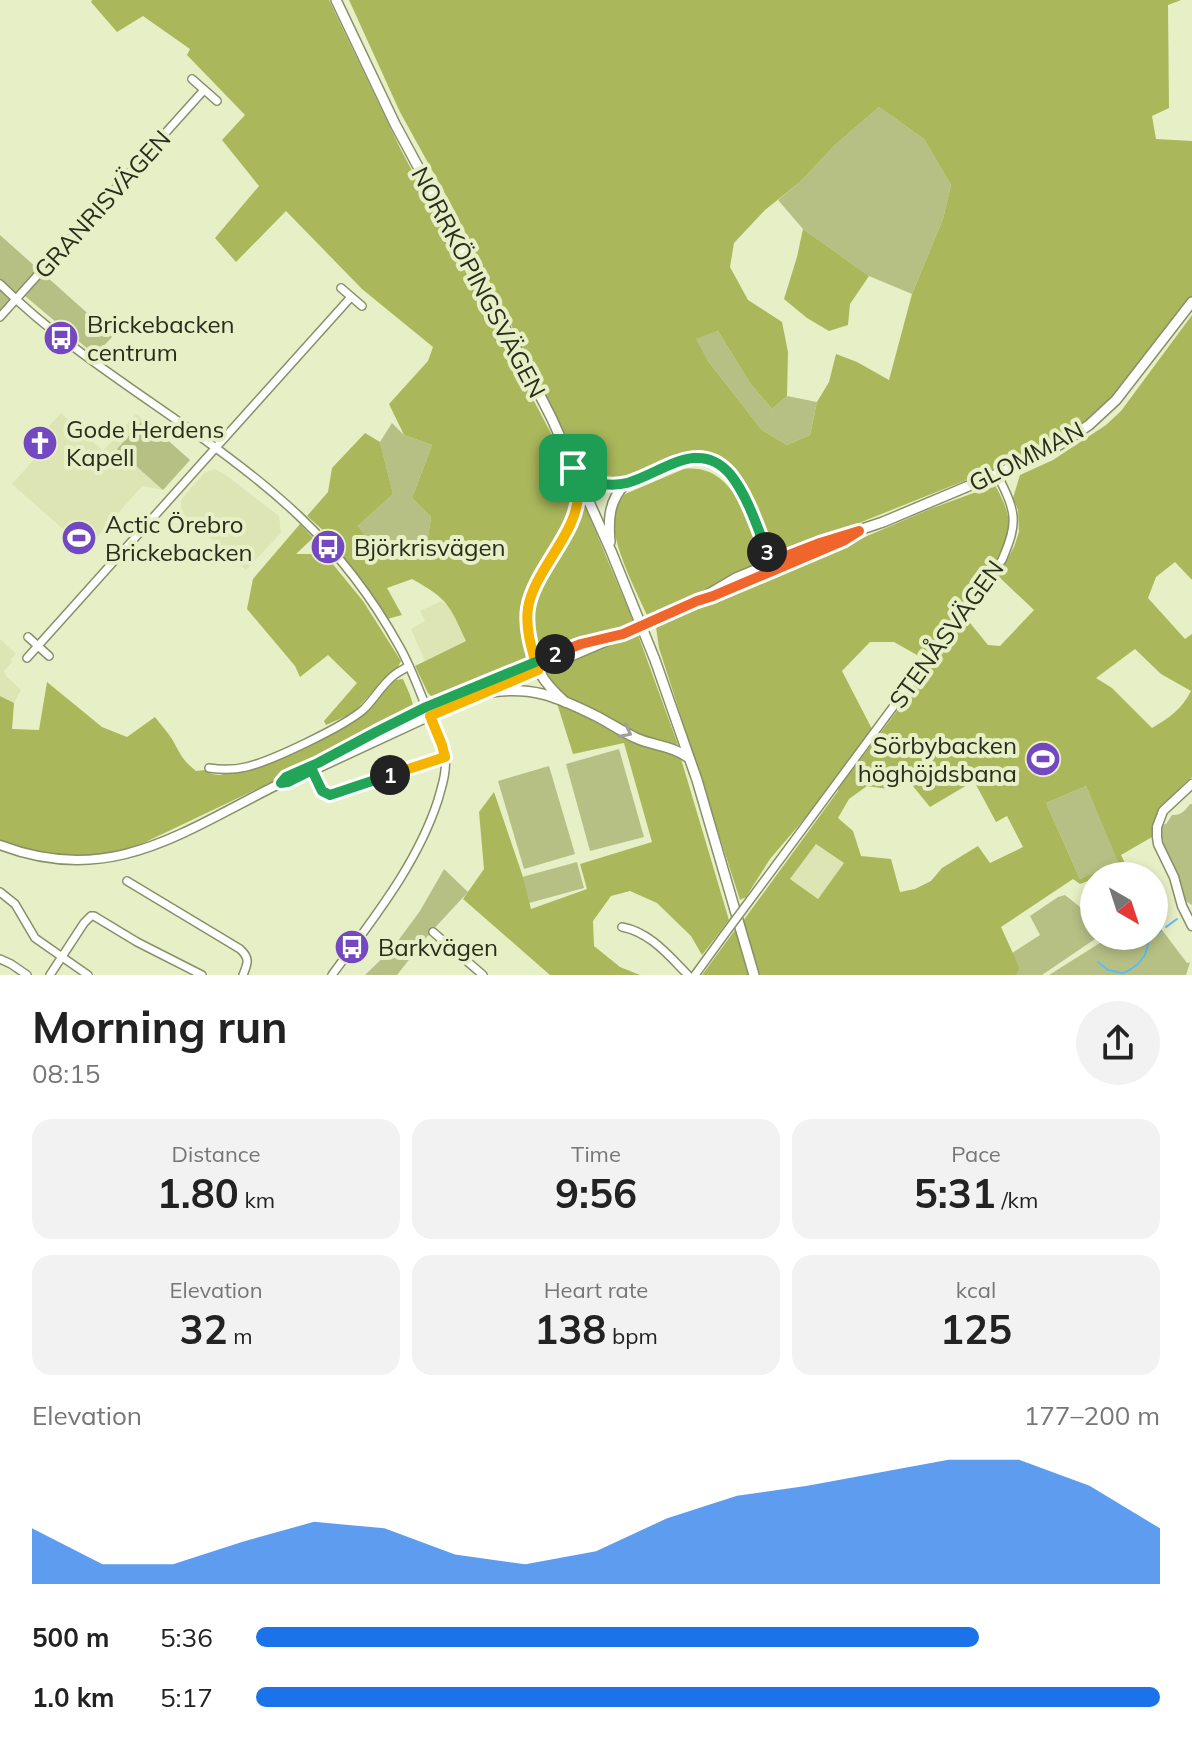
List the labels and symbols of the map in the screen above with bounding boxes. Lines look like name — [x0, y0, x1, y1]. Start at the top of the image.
street label: GRANRISVÄGEN — [28, 124, 176, 284]
street label: NORRKÖPINGSVÄGEN — [405, 161, 553, 403]
place label: Brickebacken centrum — [87, 309, 235, 367]
bus stop icon: Brickebacken centrum — [42, 319, 80, 357]
place label: Gode Herdens Kapell — [66, 414, 224, 472]
street label: GLOMMAN — [963, 414, 1089, 498]
church icon: Gode Herdens Kapell — [21, 424, 59, 462]
pin — [539, 434, 607, 502]
place label: Actic Örebro Brickebacken — [105, 509, 253, 567]
sports icon: Actic Örebro Brickebacken — [60, 519, 98, 557]
bus stop icon: Björkrisvägen — [309, 528, 347, 566]
place label: Björkrisvägen — [354, 532, 506, 562]
pin: 3 — [747, 532, 787, 572]
street label: STENÅSVÄGEN — [882, 554, 1010, 714]
pin: 2 — [535, 634, 575, 674]
one-way arrow — [618, 723, 633, 738]
place label: Sörbybacken höghöjdsbana — [858, 730, 1017, 788]
sports icon: Sörbybacken höghöjdsbana — [1024, 740, 1062, 778]
pin: 1 — [370, 755, 410, 795]
north arrow — [1080, 862, 1168, 950]
bus stop icon: Barkvägen — [333, 928, 371, 966]
place label: Barkvägen — [378, 932, 498, 962]

